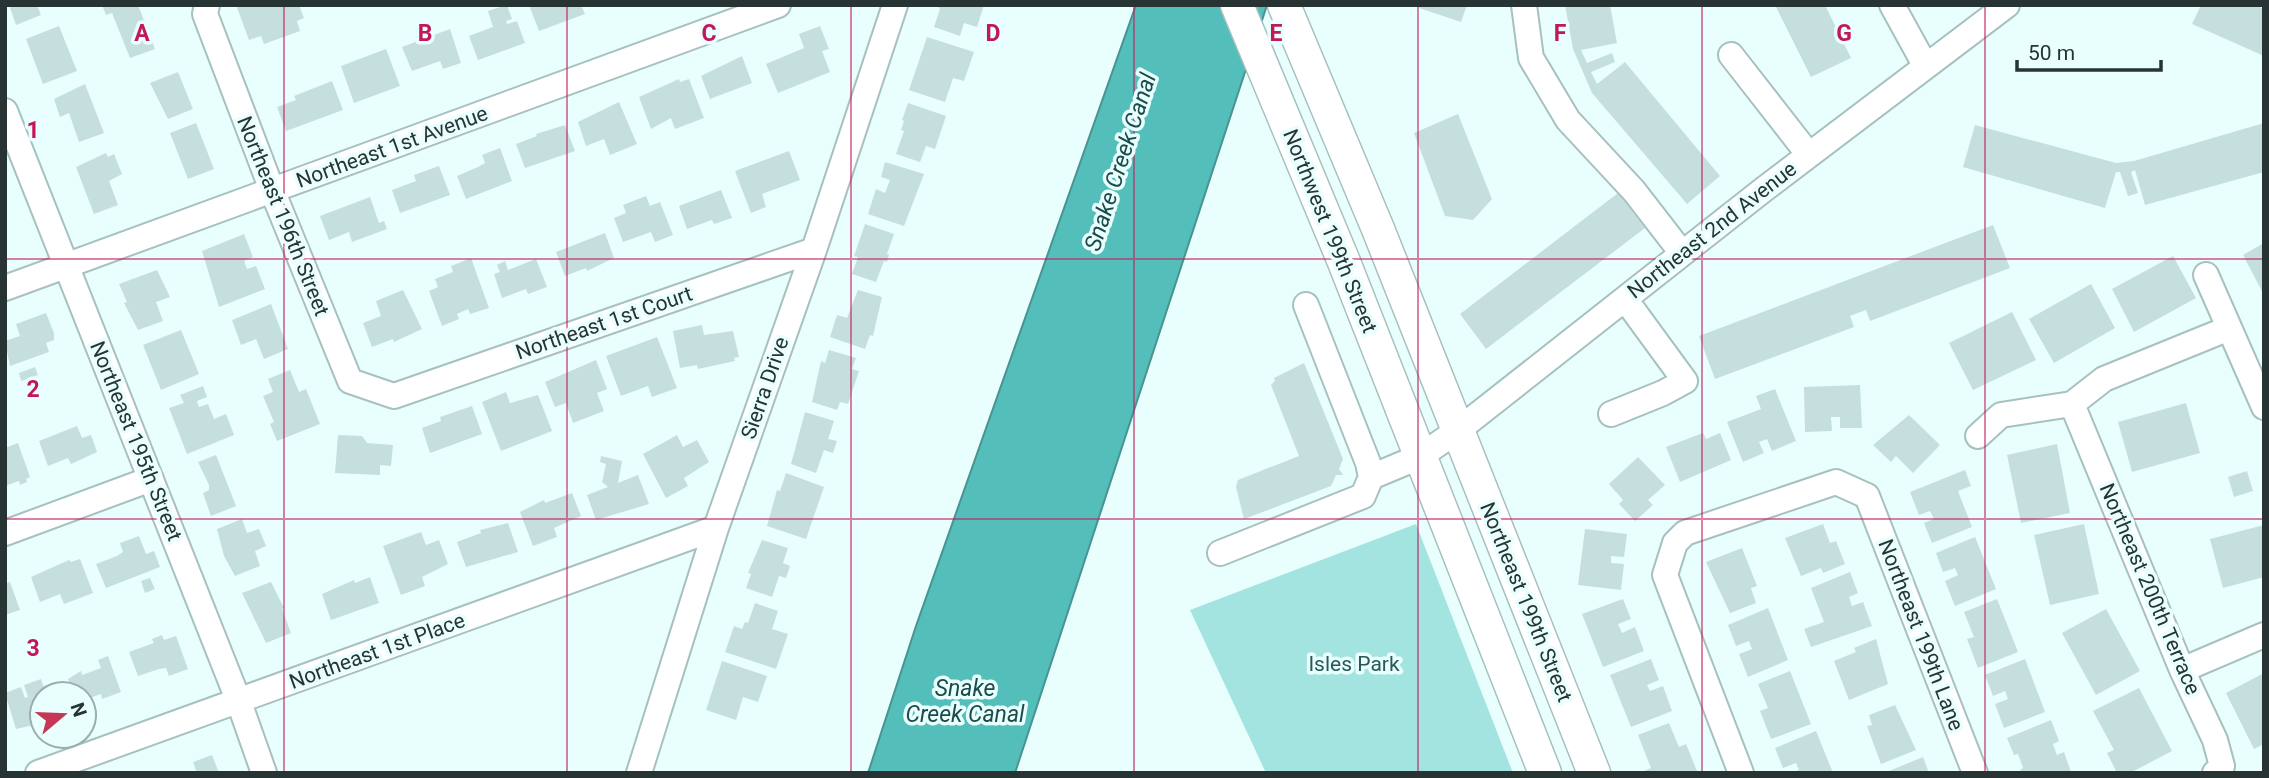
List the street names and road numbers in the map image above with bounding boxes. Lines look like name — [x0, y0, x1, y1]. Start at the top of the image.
street label: Northeast 1st Avenue — [293, 101, 491, 193]
street label: Northeast 196th Street — [232, 113, 334, 319]
street label: Northwest 199th Street — [1278, 126, 1382, 336]
street label: Northeast 2nd Avenue — [1623, 157, 1801, 303]
street label: Northeast 1st Court — [513, 282, 695, 364]
street label: Sierra Drive — [736, 334, 794, 442]
street label: Northeast 195th Street — [85, 338, 187, 544]
street label: Northeast 200th Terrace — [2095, 480, 2205, 698]
street label: Northeast 199th Street — [1475, 499, 1577, 705]
street label: Northeast 199th Lane — [1873, 536, 1969, 734]
street label: Northeast 1st Place — [286, 608, 468, 694]

